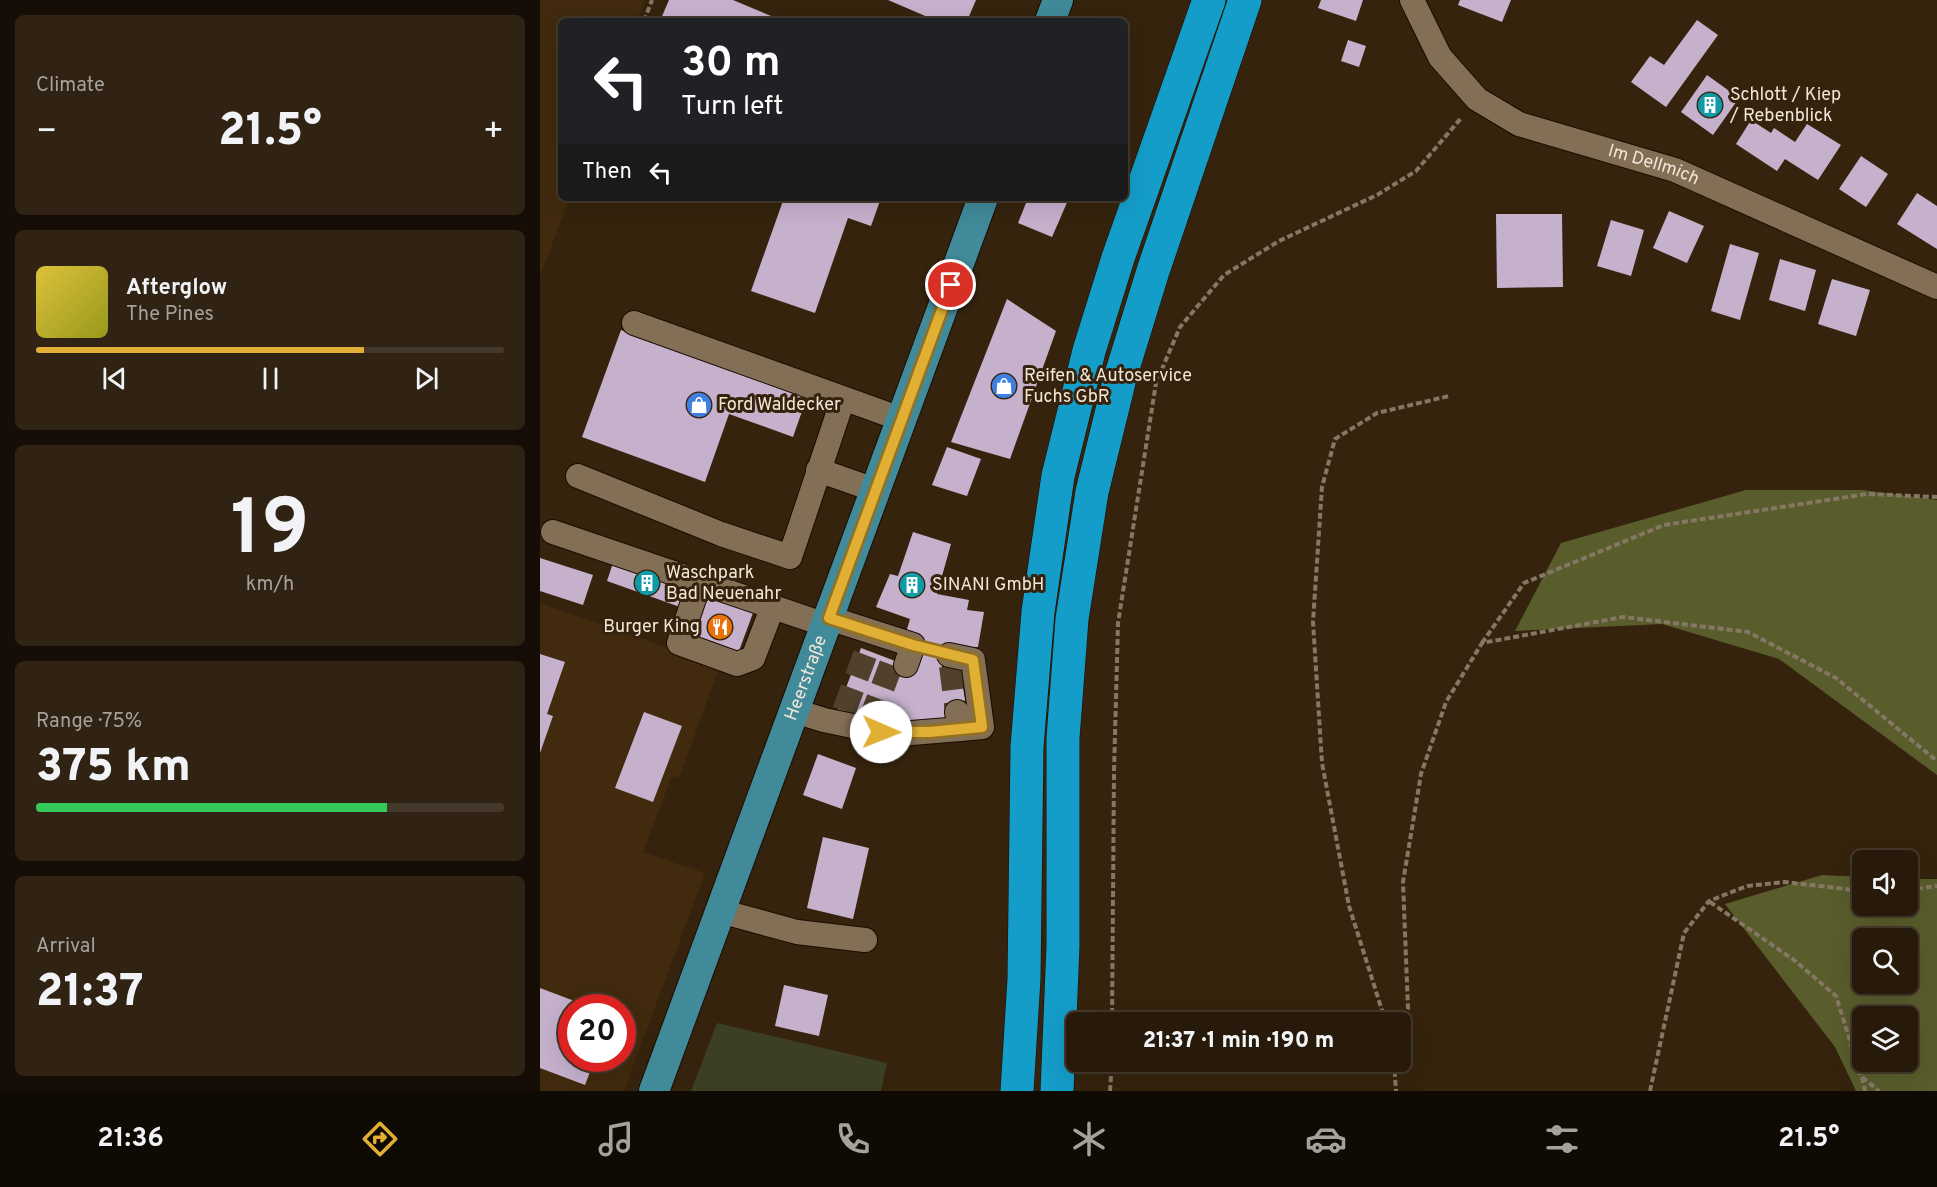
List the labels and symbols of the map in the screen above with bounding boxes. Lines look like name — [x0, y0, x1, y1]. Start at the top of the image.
place label: Schlott / Kiep / Rebenblick — [1729, 84, 1841, 128]
building icon: Schlott / Kiep / Rebenblick — [1695, 90, 1725, 120]
street label: Im Dellmich — [1605, 139, 1703, 191]
pin — [925, 259, 976, 310]
place label: Reifen & Autoservice Fuchs GbR — [1024, 365, 1192, 409]
shop icon: Reifen & Autoservice Fuchs GbR — [989, 371, 1019, 401]
shop icon: Ford Waldecker — [684, 390, 714, 420]
place label: Ford Waldecker — [718, 394, 841, 417]
place label: Waschpark Bad Neuenahr — [666, 562, 782, 606]
building icon: Waschpark Bad Neuenahr — [632, 568, 662, 598]
building icon: SINANI GmbH — [897, 570, 927, 600]
place label: SINANI GmbH — [932, 574, 1044, 597]
restaurant icon: Burger King — [705, 612, 735, 642]
place label: Burger King — [603, 616, 700, 639]
street label: Heerstraße — [780, 632, 832, 724]
position arrow — [849, 700, 913, 764]
speed limit sign: 20 — [558, 994, 636, 1072]

